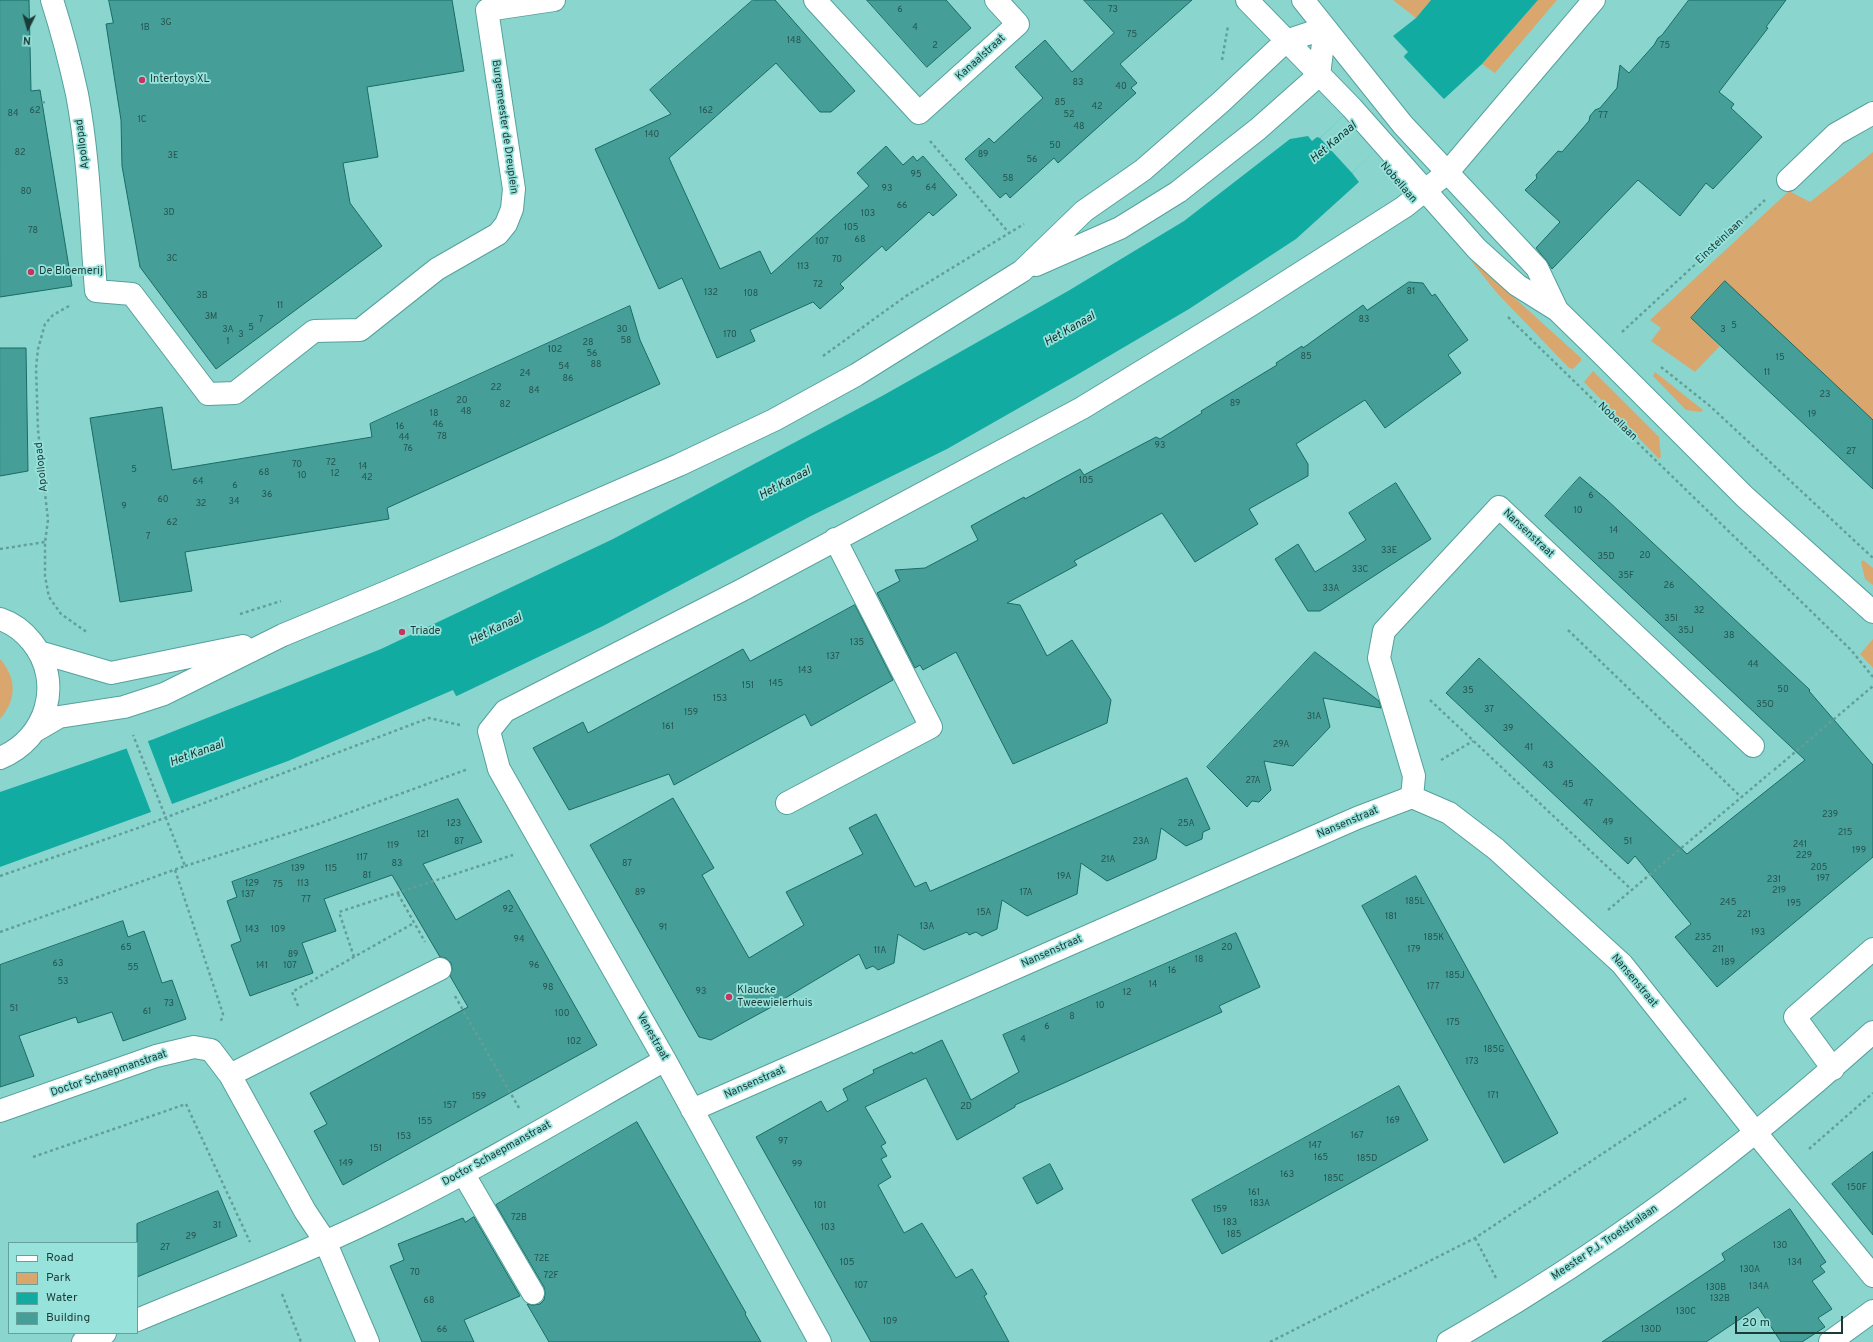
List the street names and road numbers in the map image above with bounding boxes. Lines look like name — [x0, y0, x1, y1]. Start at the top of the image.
street label: Kanaalstraat — [953, 32, 1009, 84]
street label: Burgemeester de Dreuplein — [488, 59, 520, 195]
street label: Apollopad — [73, 118, 93, 170]
street label: Nobellaan — [1377, 160, 1419, 206]
street label: Einsteinlaan — [1693, 217, 1747, 267]
street label: Nobellaan — [1594, 400, 1640, 444]
street label: Apollopad — [33, 441, 51, 493]
street label: Nansenstraat — [1500, 507, 1556, 561]
street label: Nansenstraat — [1315, 804, 1381, 842]
street label: Nansenstraat — [1019, 933, 1085, 971]
street label: Nansenstraat — [1608, 952, 1660, 1010]
street label: Venestraat — [633, 1011, 671, 1063]
street label: Doctor Schaepmanstraat — [49, 1048, 169, 1100]
street label: Nansenstraat — [722, 1064, 788, 1102]
street label: Doctor Schaepmanstraat — [440, 1119, 554, 1189]
street label: Meester P.J. Troelstralaan — [1549, 1202, 1661, 1284]

